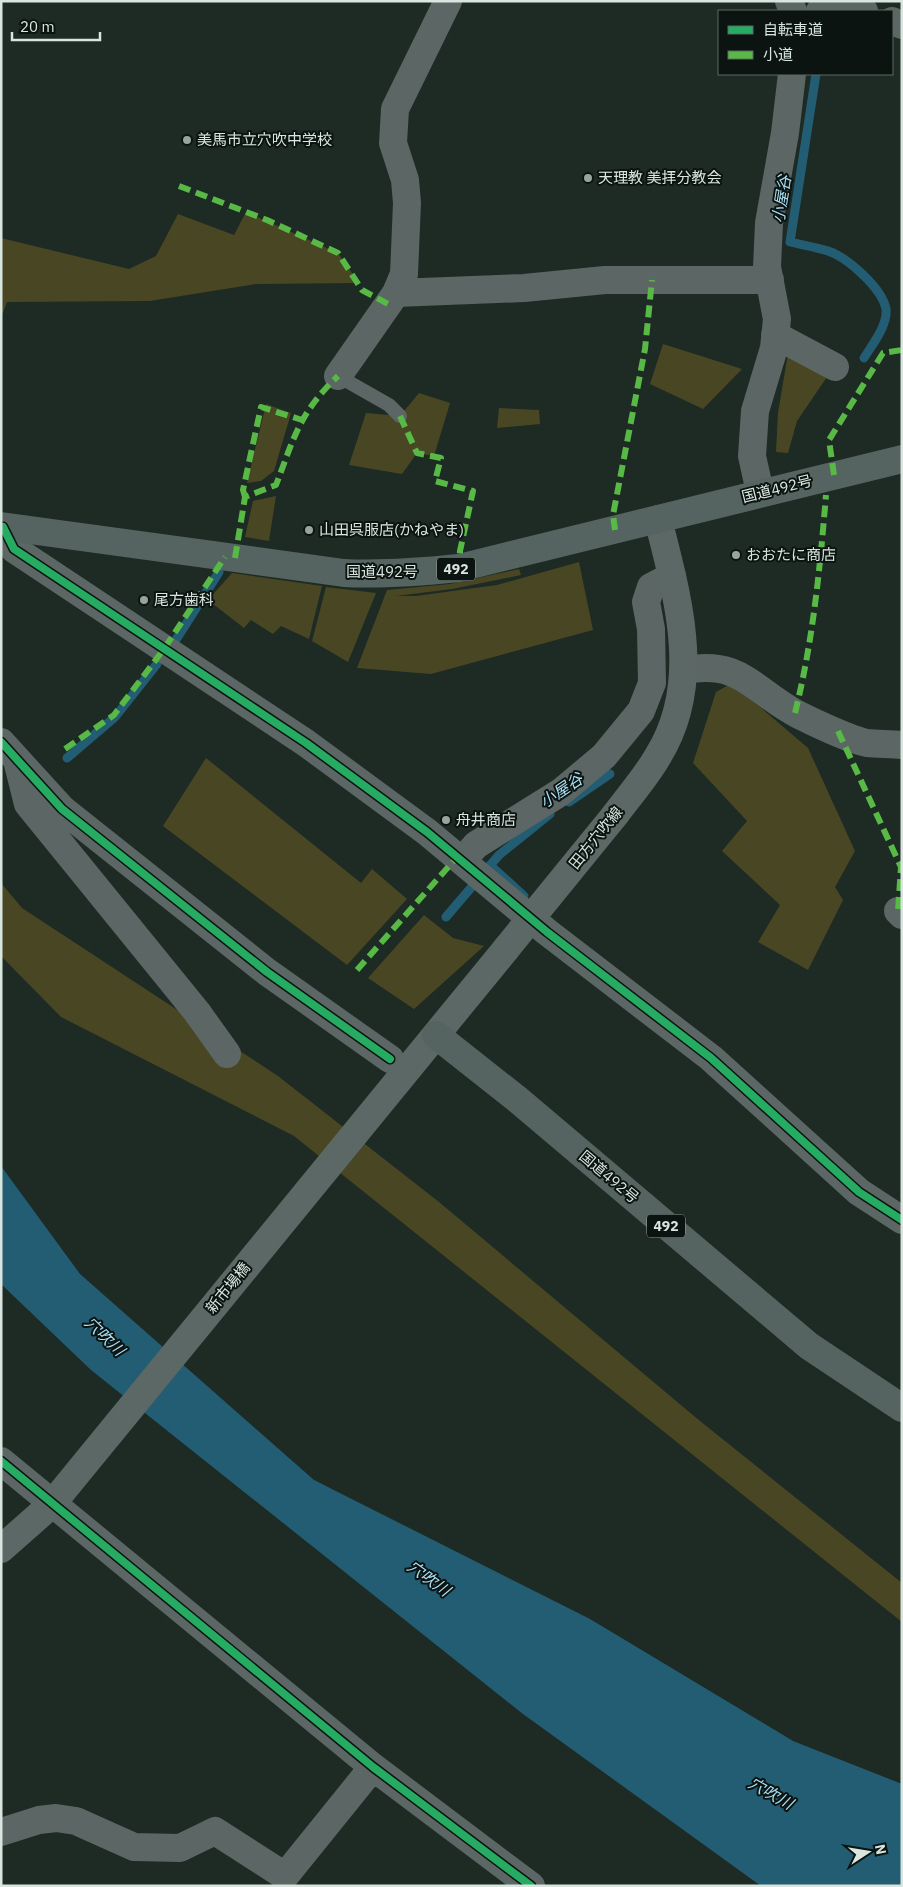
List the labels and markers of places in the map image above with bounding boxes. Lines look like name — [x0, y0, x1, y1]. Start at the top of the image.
place label: 美馬市立穴吹中学校 — [197, 130, 332, 149]
marker: 美馬市立穴吹中学校 — [181, 134, 193, 146]
place label: 天理教 美拝分教会 — [598, 168, 722, 187]
marker: 天理教 美拝分教会 — [582, 172, 594, 184]
place label: 山田呉服店(かねやま) — [319, 520, 464, 539]
marker: 山田呉服店(かねやま) — [303, 524, 315, 536]
place label: おおたに商店 — [746, 545, 836, 564]
marker: おおたに商店 — [730, 549, 742, 561]
place label: 尾方歯科 — [154, 590, 214, 609]
marker: 尾方歯科 — [138, 594, 150, 606]
place label: 舟井商店 — [456, 810, 516, 829]
marker: 舟井商店 — [440, 814, 452, 826]

